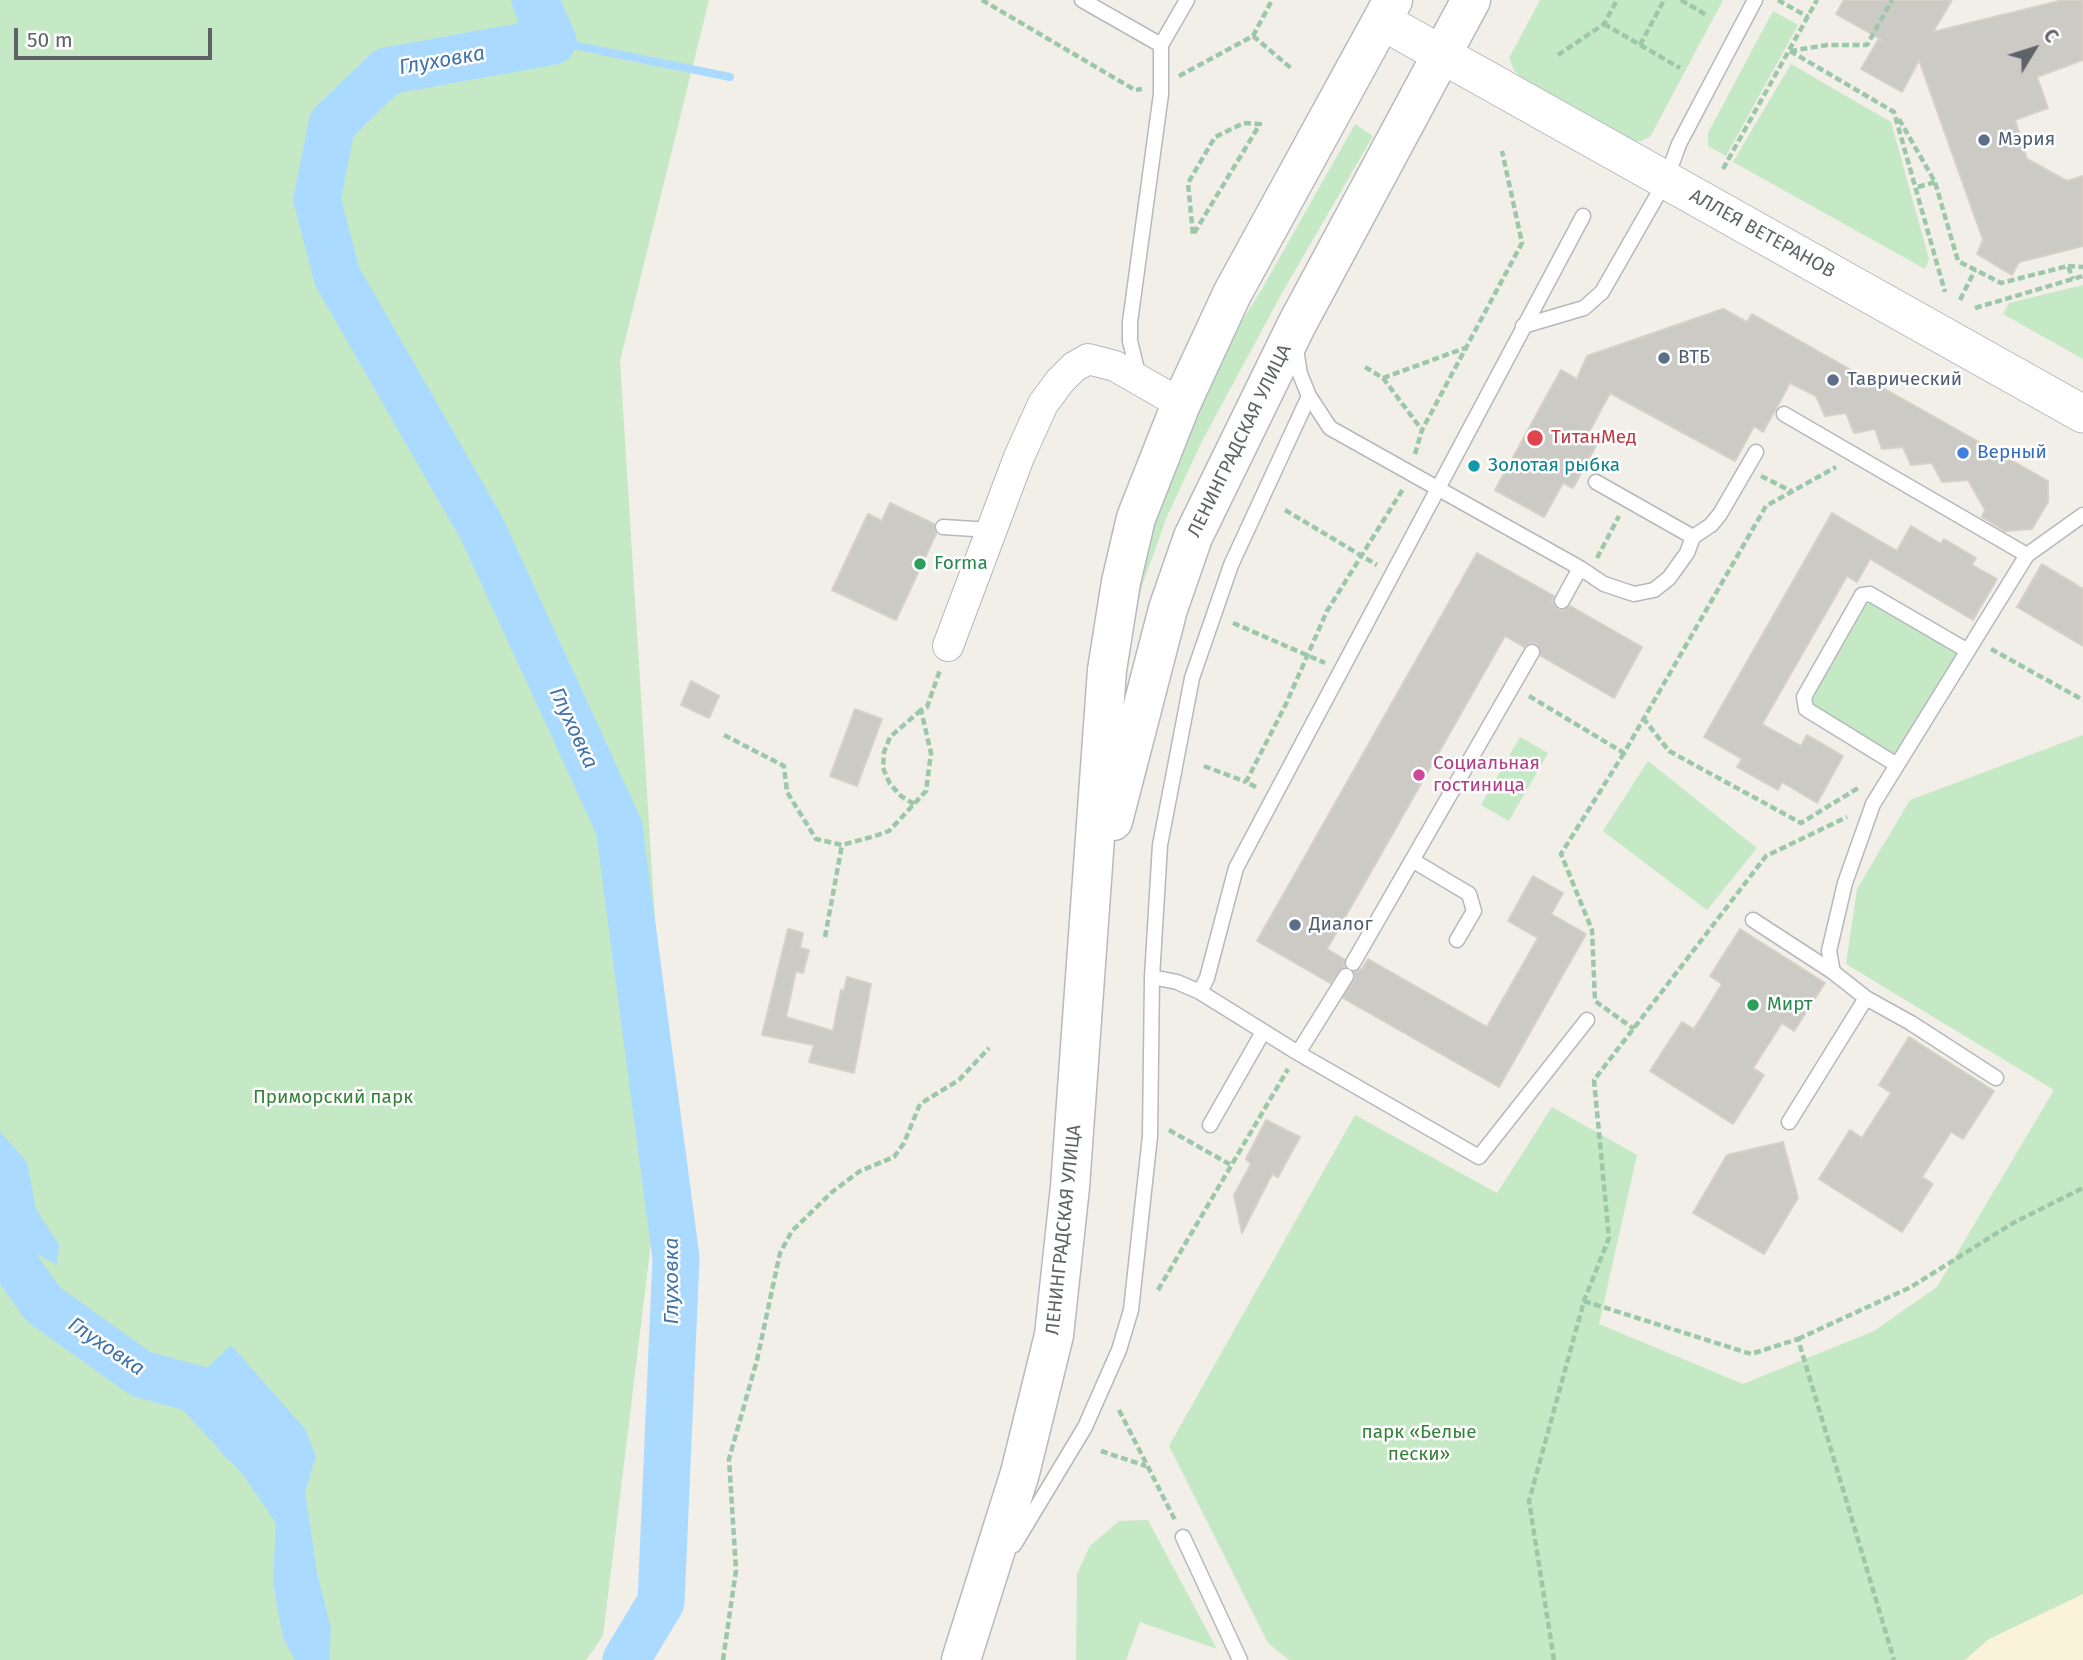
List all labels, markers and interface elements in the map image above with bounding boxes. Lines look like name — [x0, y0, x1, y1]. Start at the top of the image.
scale bar — [18, 14, 215, 58]
north arrow — [1999, 14, 2069, 84]
text: С — [2039, 24, 2063, 47]
text: 50 m — [27, 27, 73, 53]
water label: Глуховка — [397, 41, 487, 81]
place label: Мэрия — [1998, 129, 2055, 151]
marker: Мэрия — [1976, 132, 1992, 148]
street label: АЛЛЕЯ ВЕТЕРАНОВ — [1685, 185, 1839, 283]
street label: ЛЕНИНГРАДСКАЯ УЛИЦА — [1183, 341, 1297, 541]
place label: ВТБ — [1678, 347, 1710, 369]
marker: ВТБ — [1656, 350, 1672, 366]
place label: Таврический — [1847, 369, 1962, 391]
marker: Таврический — [1825, 372, 1841, 388]
place label: ТитанМед — [1551, 427, 1637, 449]
marker: ТитанМед — [1525, 428, 1545, 448]
place label: Верный — [1977, 442, 2047, 464]
marker: Верный — [1955, 445, 1971, 461]
place label: Золотая рыбка — [1488, 455, 1620, 477]
marker: Золотая рыбка — [1466, 458, 1482, 474]
place label: Forma — [934, 553, 988, 575]
marker: Forma — [912, 556, 928, 572]
water label: Глуховка — [543, 683, 603, 773]
place label: Социальная гостиница — [1433, 753, 1540, 797]
marker: Социальная гостиница — [1411, 767, 1427, 783]
place label: Диалог — [1309, 914, 1373, 936]
marker: Диалог — [1287, 917, 1303, 933]
place label: Мирт — [1767, 994, 1813, 1016]
marker: Мирт — [1745, 997, 1761, 1013]
park label: Приморский парк — [253, 1087, 413, 1109]
street label: ЛЕНИНГРАДСКАЯ УЛИЦА — [1042, 1124, 1086, 1336]
water label: Глуховка — [659, 1238, 685, 1324]
water label: Глуховка — [63, 1312, 149, 1382]
park label: парк «Белые пески» — [1361, 1422, 1477, 1466]

